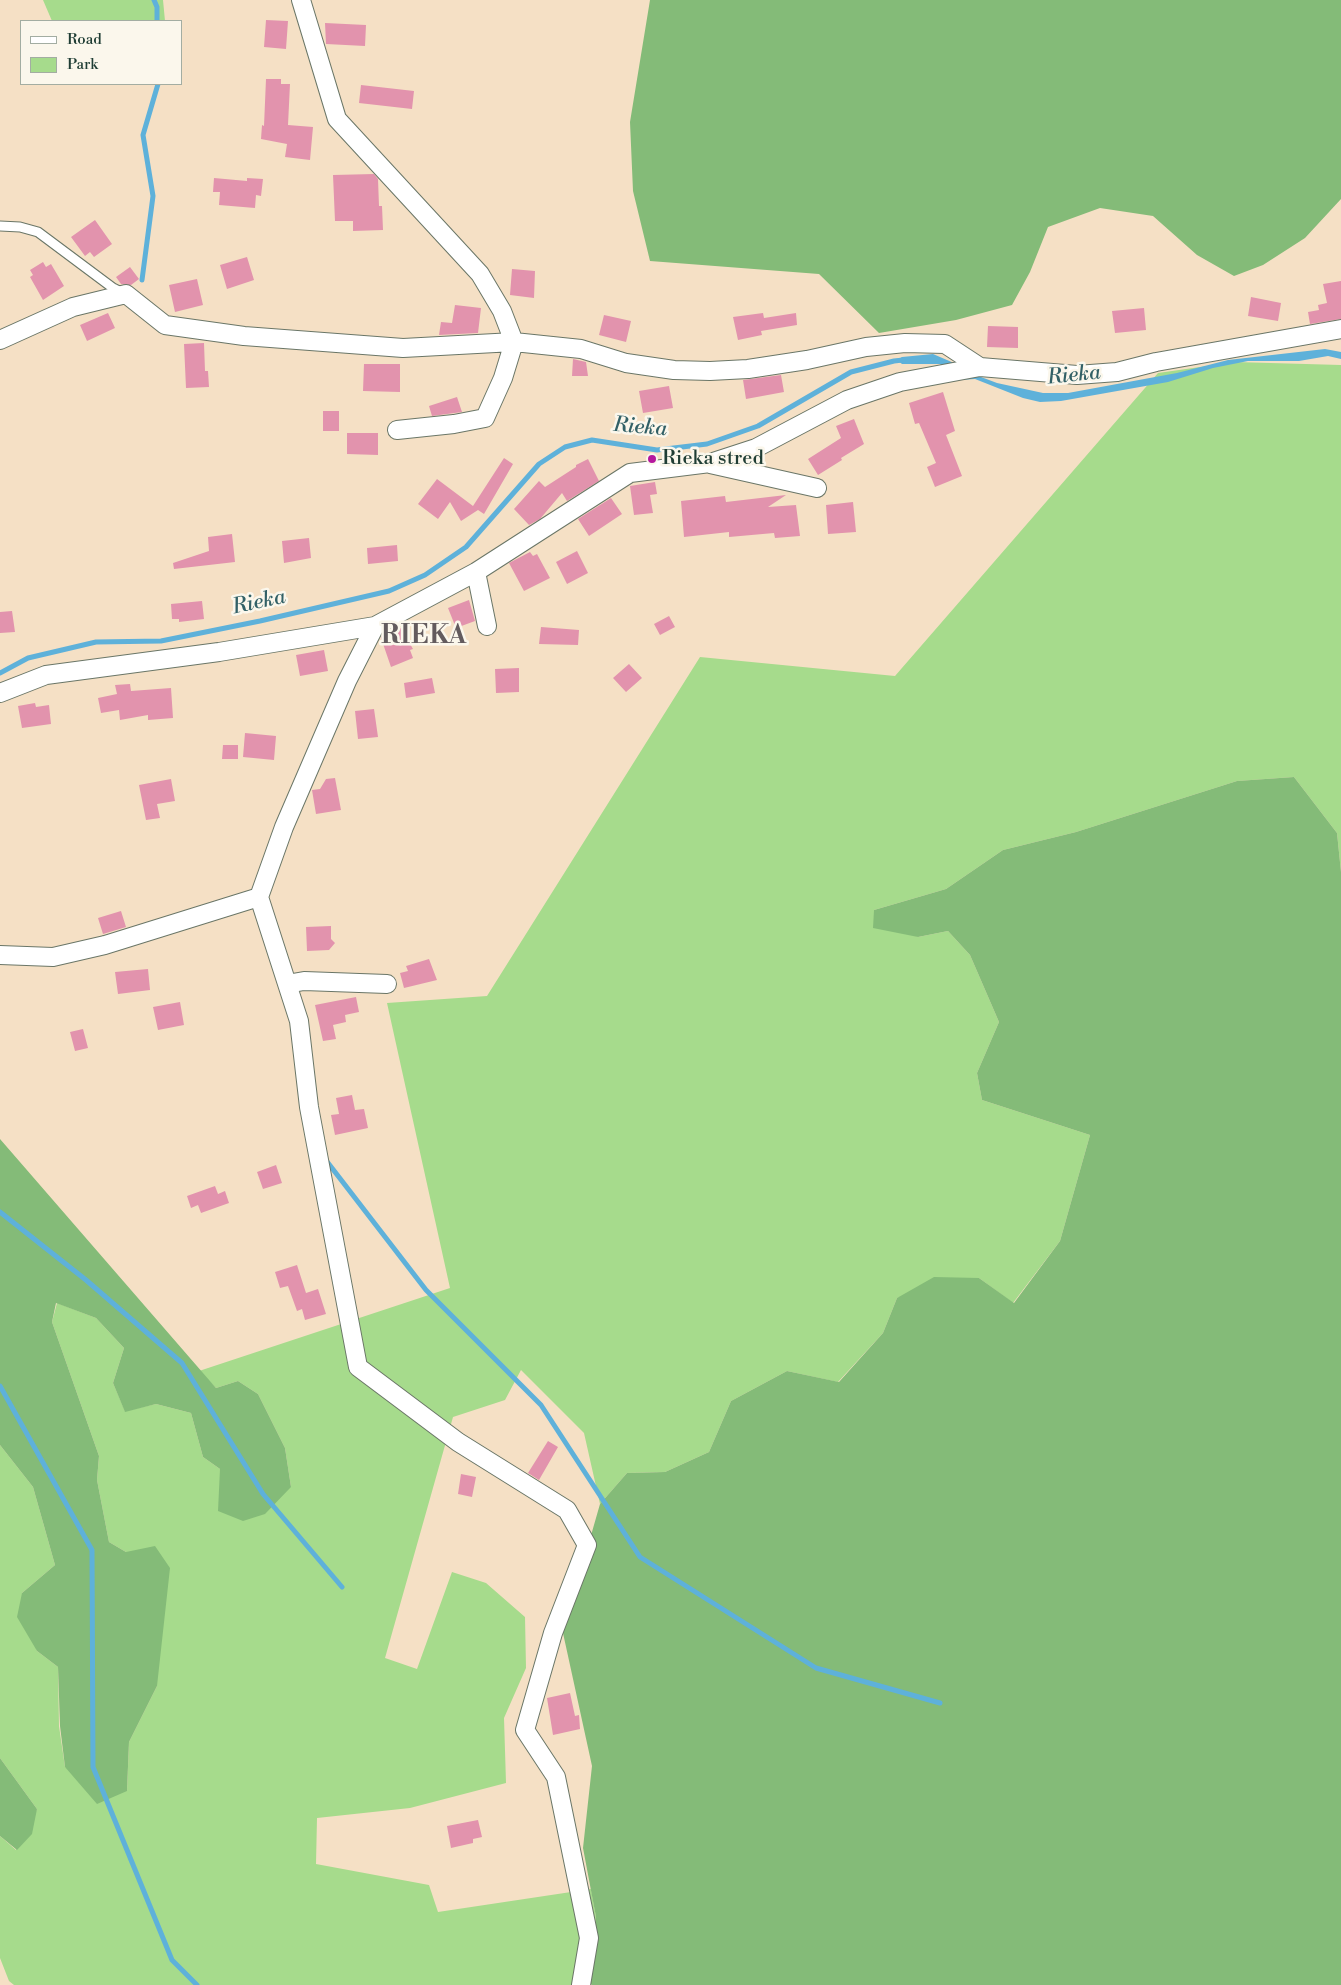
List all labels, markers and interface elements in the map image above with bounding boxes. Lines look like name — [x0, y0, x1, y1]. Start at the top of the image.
legend — [20, 20, 182, 85]
text: Road — [67, 30, 102, 49]
text: Park — [67, 55, 98, 74]
water label: Rieka — [1046, 361, 1102, 391]
water label: Rieka — [612, 413, 668, 443]
place label: Rieka stred — [662, 447, 764, 471]
marker: Rieka stred — [646, 453, 658, 465]
water label: Rieka — [230, 585, 288, 621]
district label: RIEKA — [380, 622, 468, 652]

